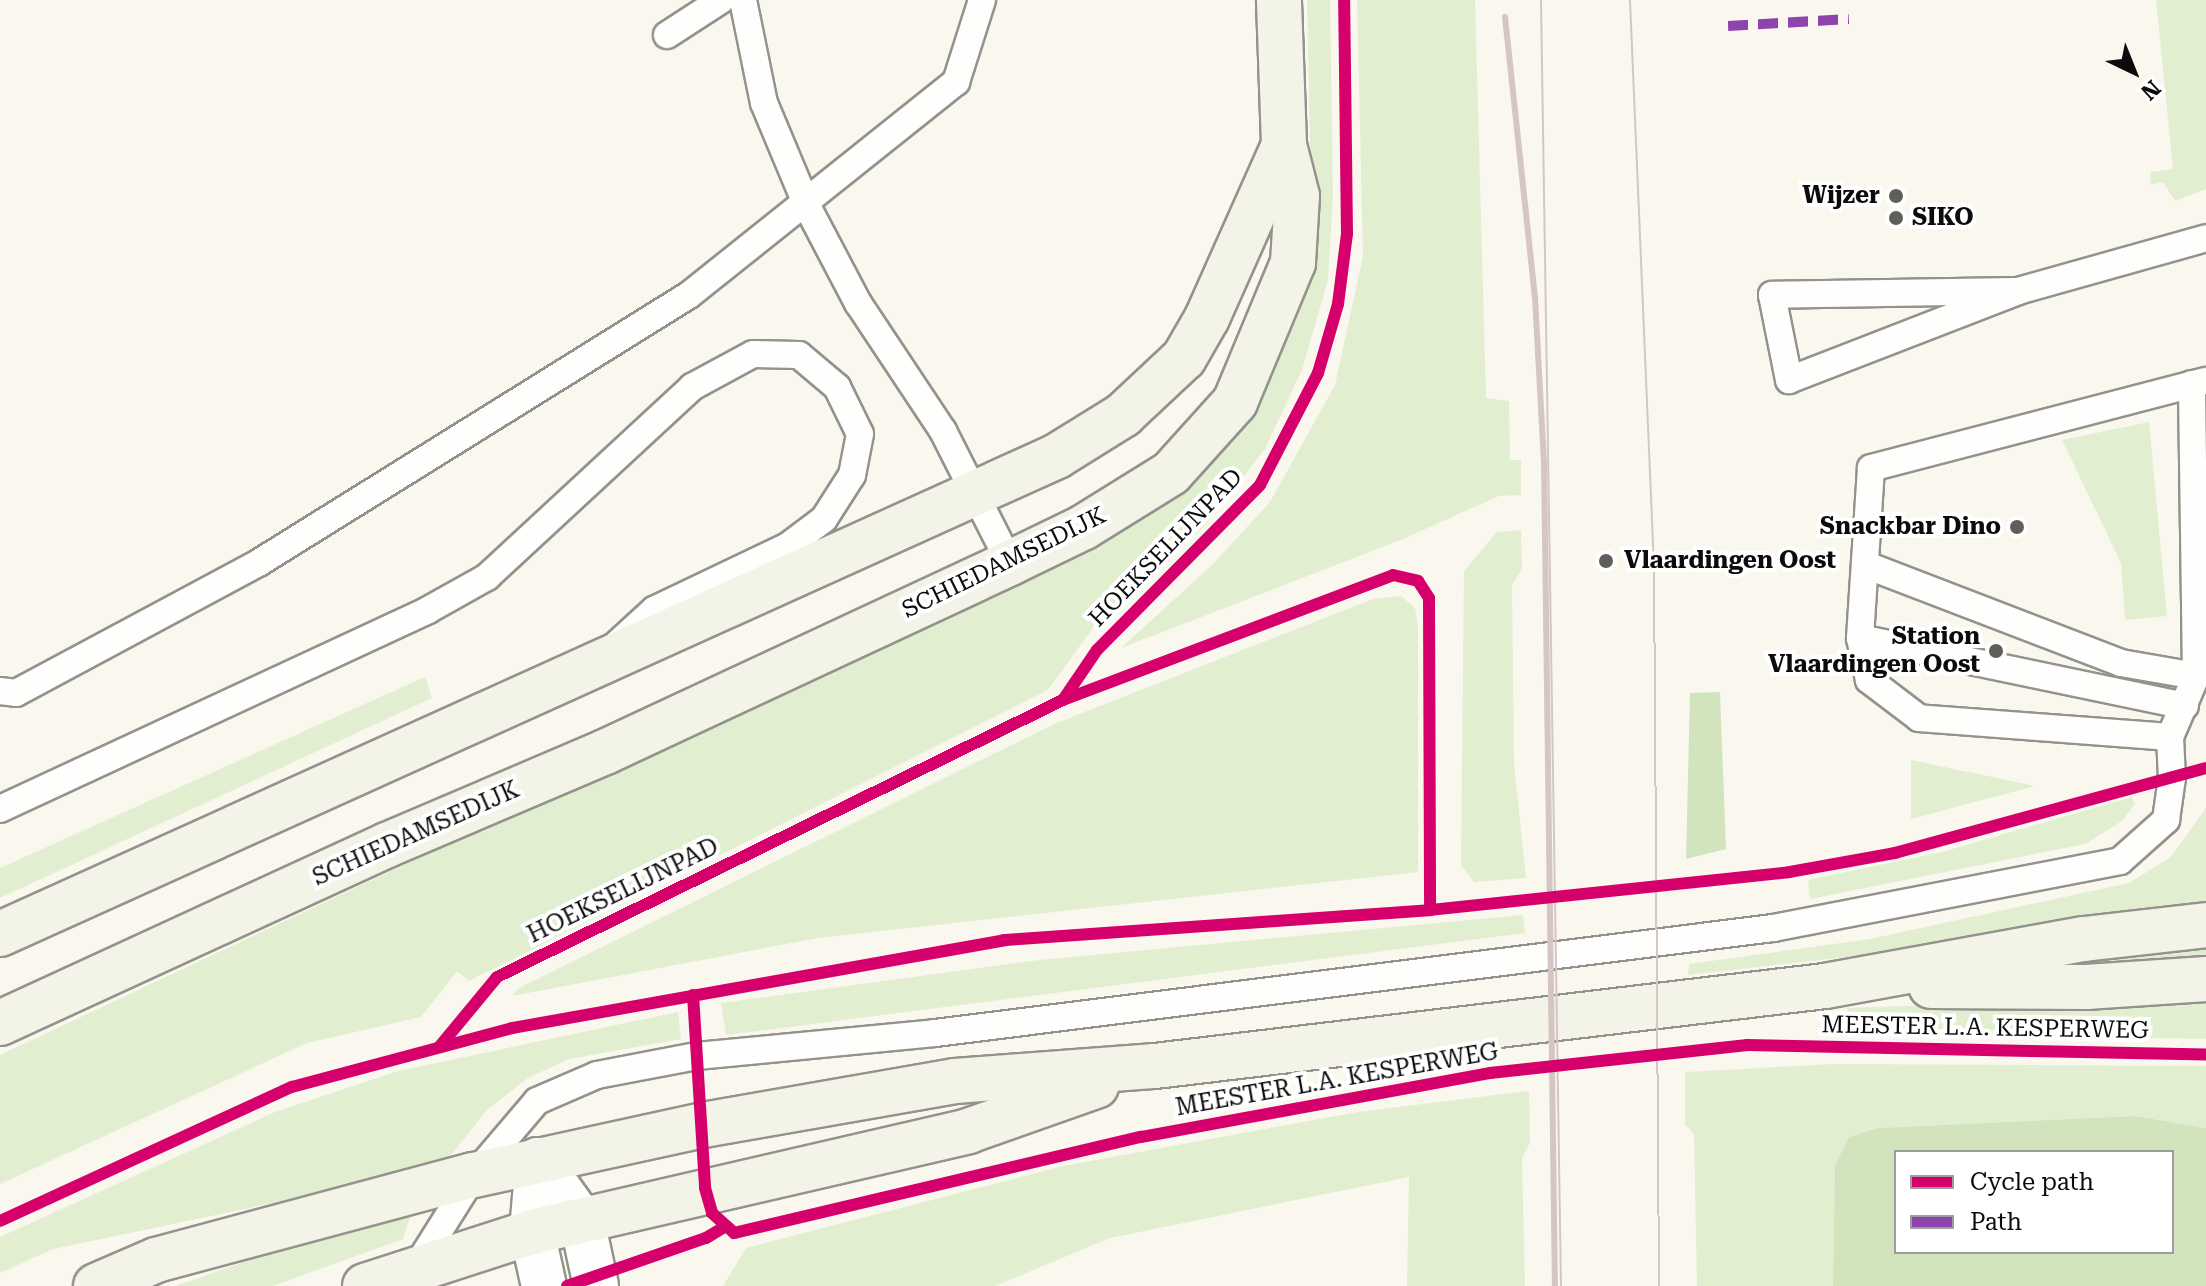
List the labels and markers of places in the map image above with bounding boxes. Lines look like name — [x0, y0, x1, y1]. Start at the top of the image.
place label: Wijzer — [1802, 182, 1880, 210]
marker: Wijzer — [1887, 187, 1905, 205]
place label: SIKO — [1912, 204, 1973, 232]
marker: SIKO — [1887, 209, 1905, 227]
place label: Snackbar Dino — [1820, 513, 2001, 541]
marker: Snackbar Dino — [2008, 518, 2026, 536]
place label: Vlaardingen Oost — [1624, 547, 1836, 575]
marker: Vlaardingen Oost — [1595, 550, 1617, 572]
place label: Station Vlaardingen Oost — [1768, 623, 1980, 679]
marker: Station Vlaardingen Oost — [1987, 642, 2005, 660]

